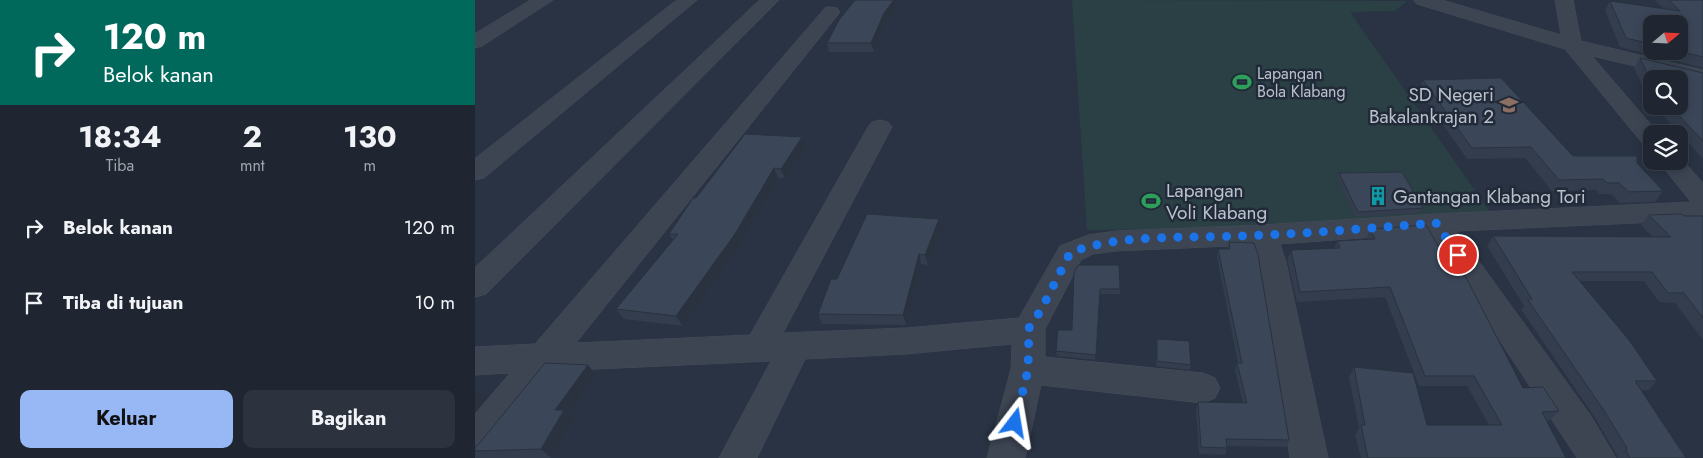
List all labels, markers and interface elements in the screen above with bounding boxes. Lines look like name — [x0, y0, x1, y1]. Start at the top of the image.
text: 120 m — [103, 12, 206, 62]
north arrow — [1643, 15, 1687, 60]
map controls — [1643, 15, 1688, 170]
icon: right — [20, 20, 85, 85]
text: Belok kanan — [103, 58, 214, 90]
place label: Lapangan Bola Klabang — [1257, 62, 1346, 103]
button: search — [1643, 70, 1688, 115]
sports icon: Lapangan Bola Klabang — [1231, 71, 1253, 93]
place label: SD Negeri Bakalankrajan 2 — [1369, 81, 1494, 130]
school or university icon: SD Negeri Bakalankrajan 2 — [1498, 94, 1520, 116]
text: 18:34 — [78, 115, 162, 158]
text: 2 — [242, 115, 262, 158]
text: 130 — [343, 115, 397, 158]
button: layers — [1643, 125, 1688, 170]
text: Tiba — [106, 154, 134, 177]
text: mnt — [240, 154, 265, 177]
text: m — [364, 154, 376, 177]
place label: Lapangan Voli Klabang — [1166, 177, 1267, 226]
place label: Gantangan Klabang Tori — [1393, 183, 1586, 210]
building icon: Gantangan Klabang Tori — [1367, 185, 1389, 207]
sports icon: Lapangan Voli Klabang — [1140, 190, 1162, 212]
icon: right — [20, 214, 48, 242]
text: Belok kanan — [63, 214, 173, 241]
text: 120 m — [404, 214, 455, 241]
pin — [1437, 234, 1479, 276]
icon: arrive — [1444, 241, 1472, 269]
icon: arrive — [20, 289, 48, 317]
text: Tiba di tujuan — [63, 289, 183, 316]
text: 10 m — [415, 289, 455, 316]
button: Keluar — [20, 390, 233, 448]
button: Bagikan — [243, 390, 455, 448]
position arrow — [988, 396, 1040, 448]

